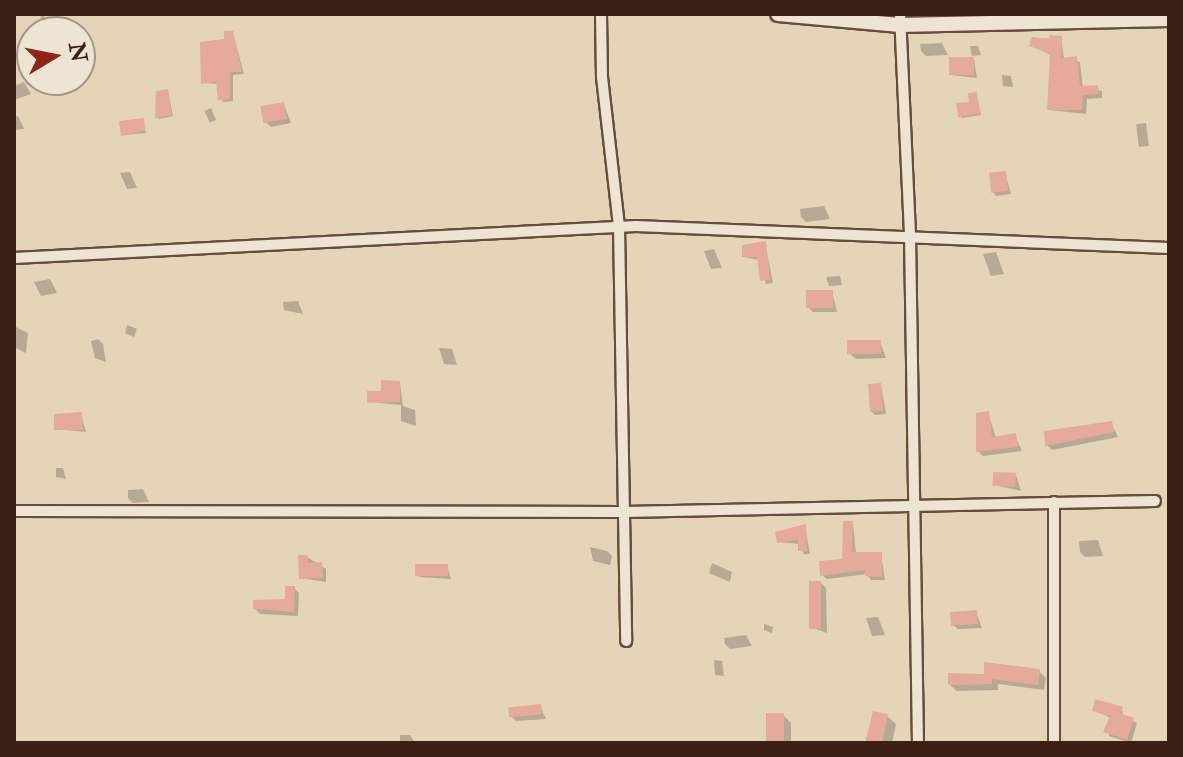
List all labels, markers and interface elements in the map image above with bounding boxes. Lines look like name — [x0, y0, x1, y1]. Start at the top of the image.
north arrow — [16, 16, 96, 96]
text: N — [62, 40, 93, 64]

